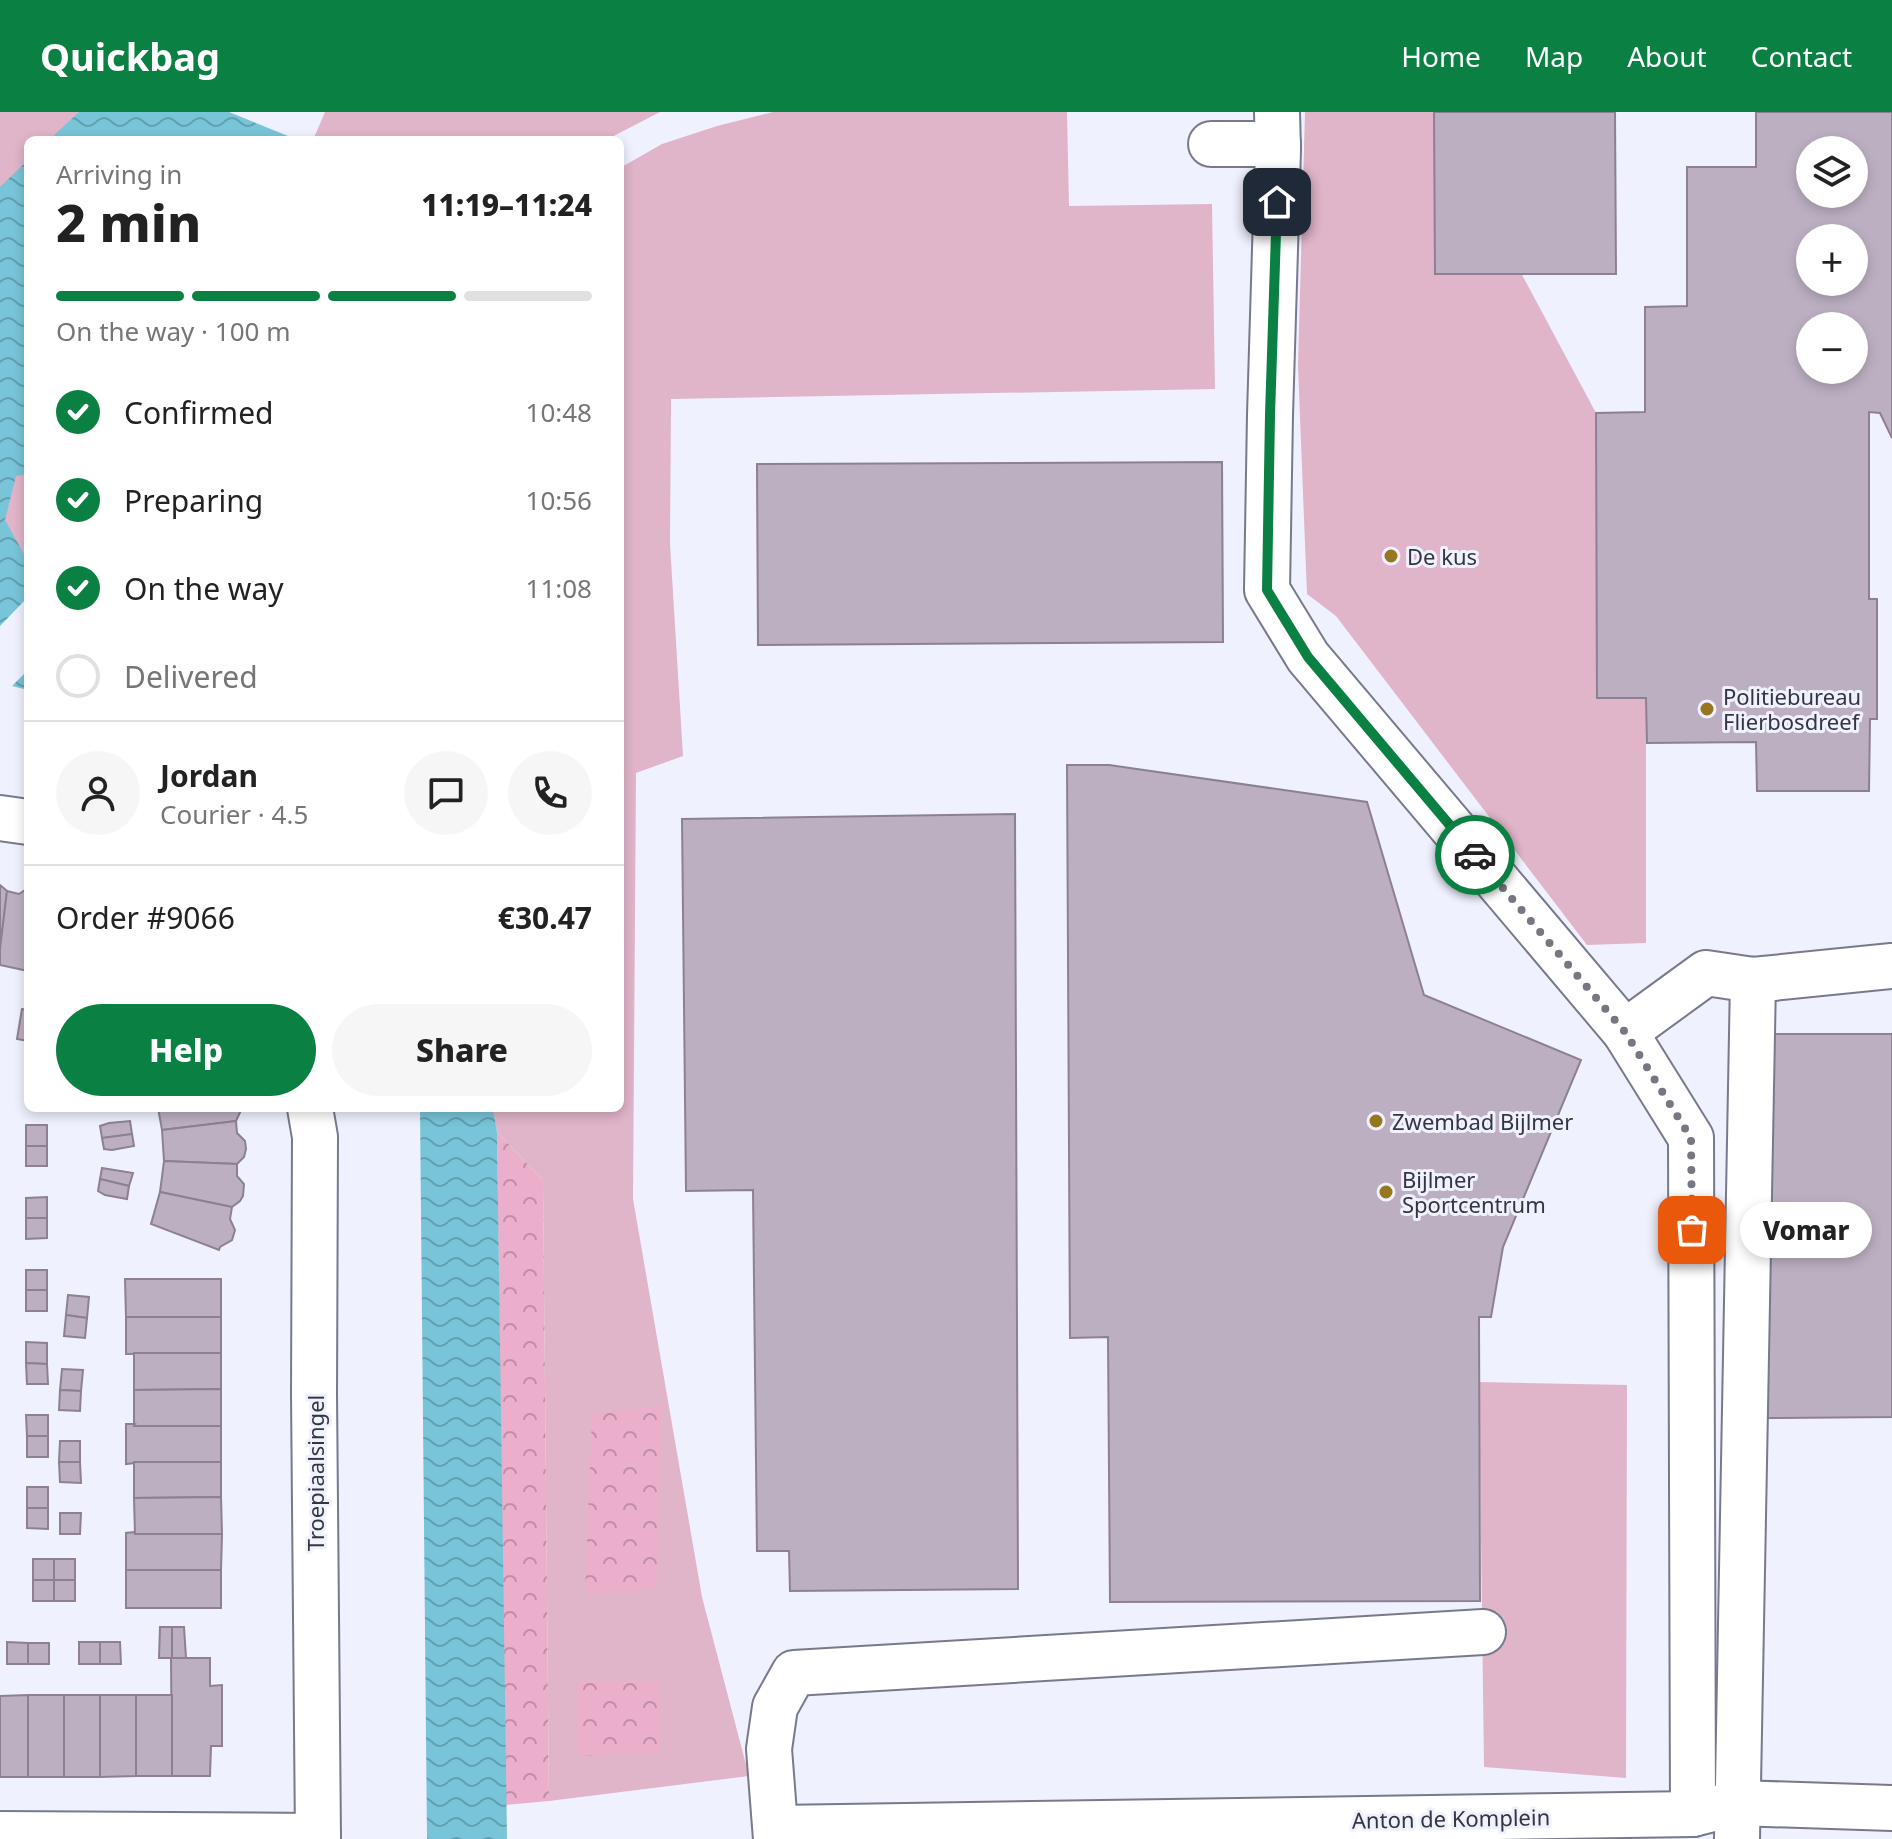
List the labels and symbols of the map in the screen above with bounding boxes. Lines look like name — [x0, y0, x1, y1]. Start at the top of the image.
pin — [1243, 168, 1311, 236]
place label: De kus — [1407, 541, 1477, 571]
marker: De kus — [1382, 547, 1400, 565]
place label: Politiebureau Flierbosdreef — [1723, 681, 1861, 736]
marker: Politiebureau Flierbosdreef — [1698, 700, 1716, 718]
courier — [1435, 815, 1515, 895]
place label: Zwembad Bijlmer — [1392, 1106, 1573, 1136]
marker: Zwembad Bijlmer — [1367, 1112, 1385, 1130]
place label: Bijlmer Sportcentrum — [1402, 1164, 1546, 1219]
marker: Bijlmer Sportcentrum — [1377, 1183, 1395, 1201]
pin — [1658, 1196, 1726, 1264]
callout: Vomar — [1740, 1202, 1872, 1258]
street label: Troepiaalsingel — [300, 1395, 330, 1551]
street label: Anton de Komplein — [1352, 1801, 1550, 1835]

